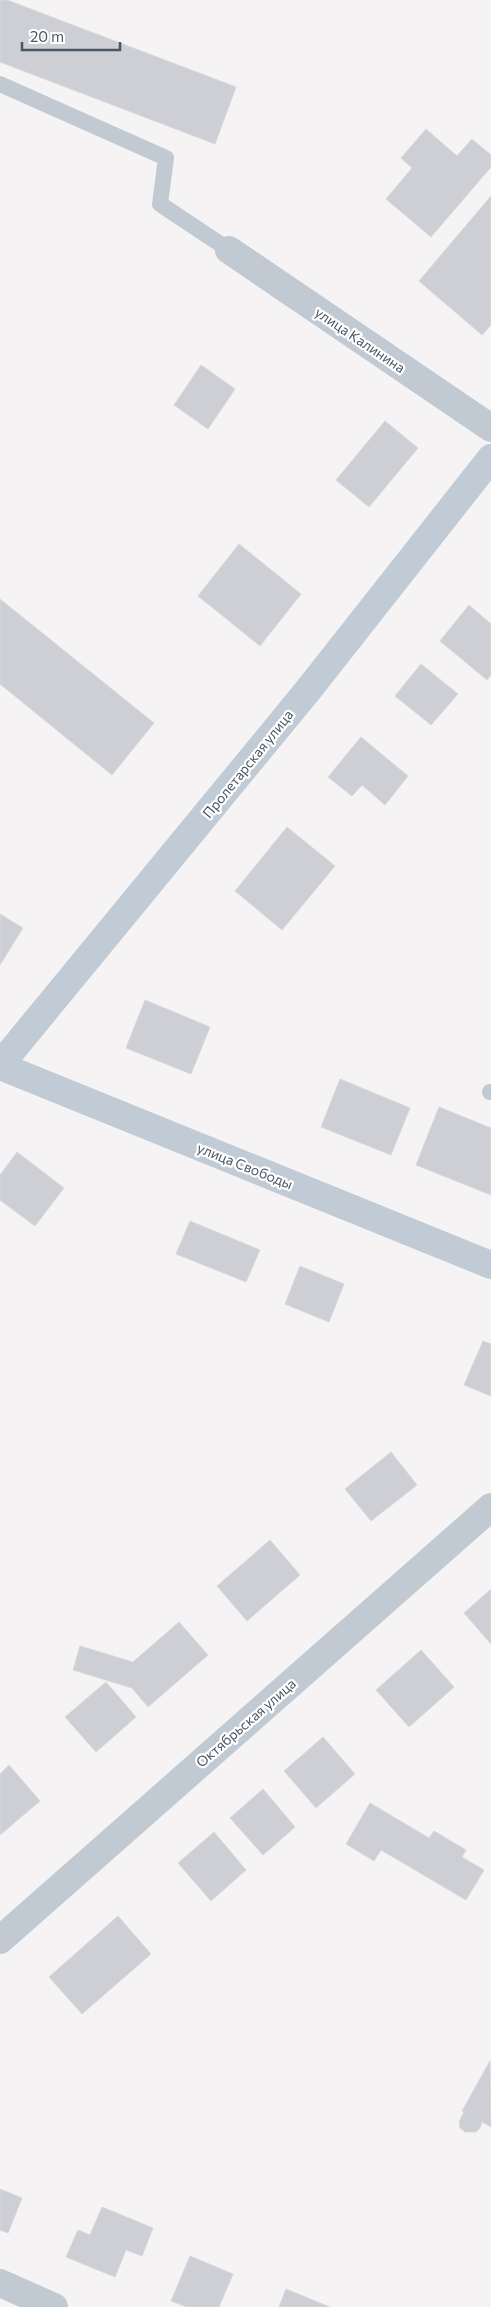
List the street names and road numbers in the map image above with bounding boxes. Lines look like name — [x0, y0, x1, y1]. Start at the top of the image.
street label: улица Калинина — [312, 303, 409, 376]
street label: Пролетарская улица — [199, 706, 297, 821]
street label: улица Свободы — [195, 1139, 295, 1192]
street label: Октябрьская улица — [192, 1675, 299, 1771]

